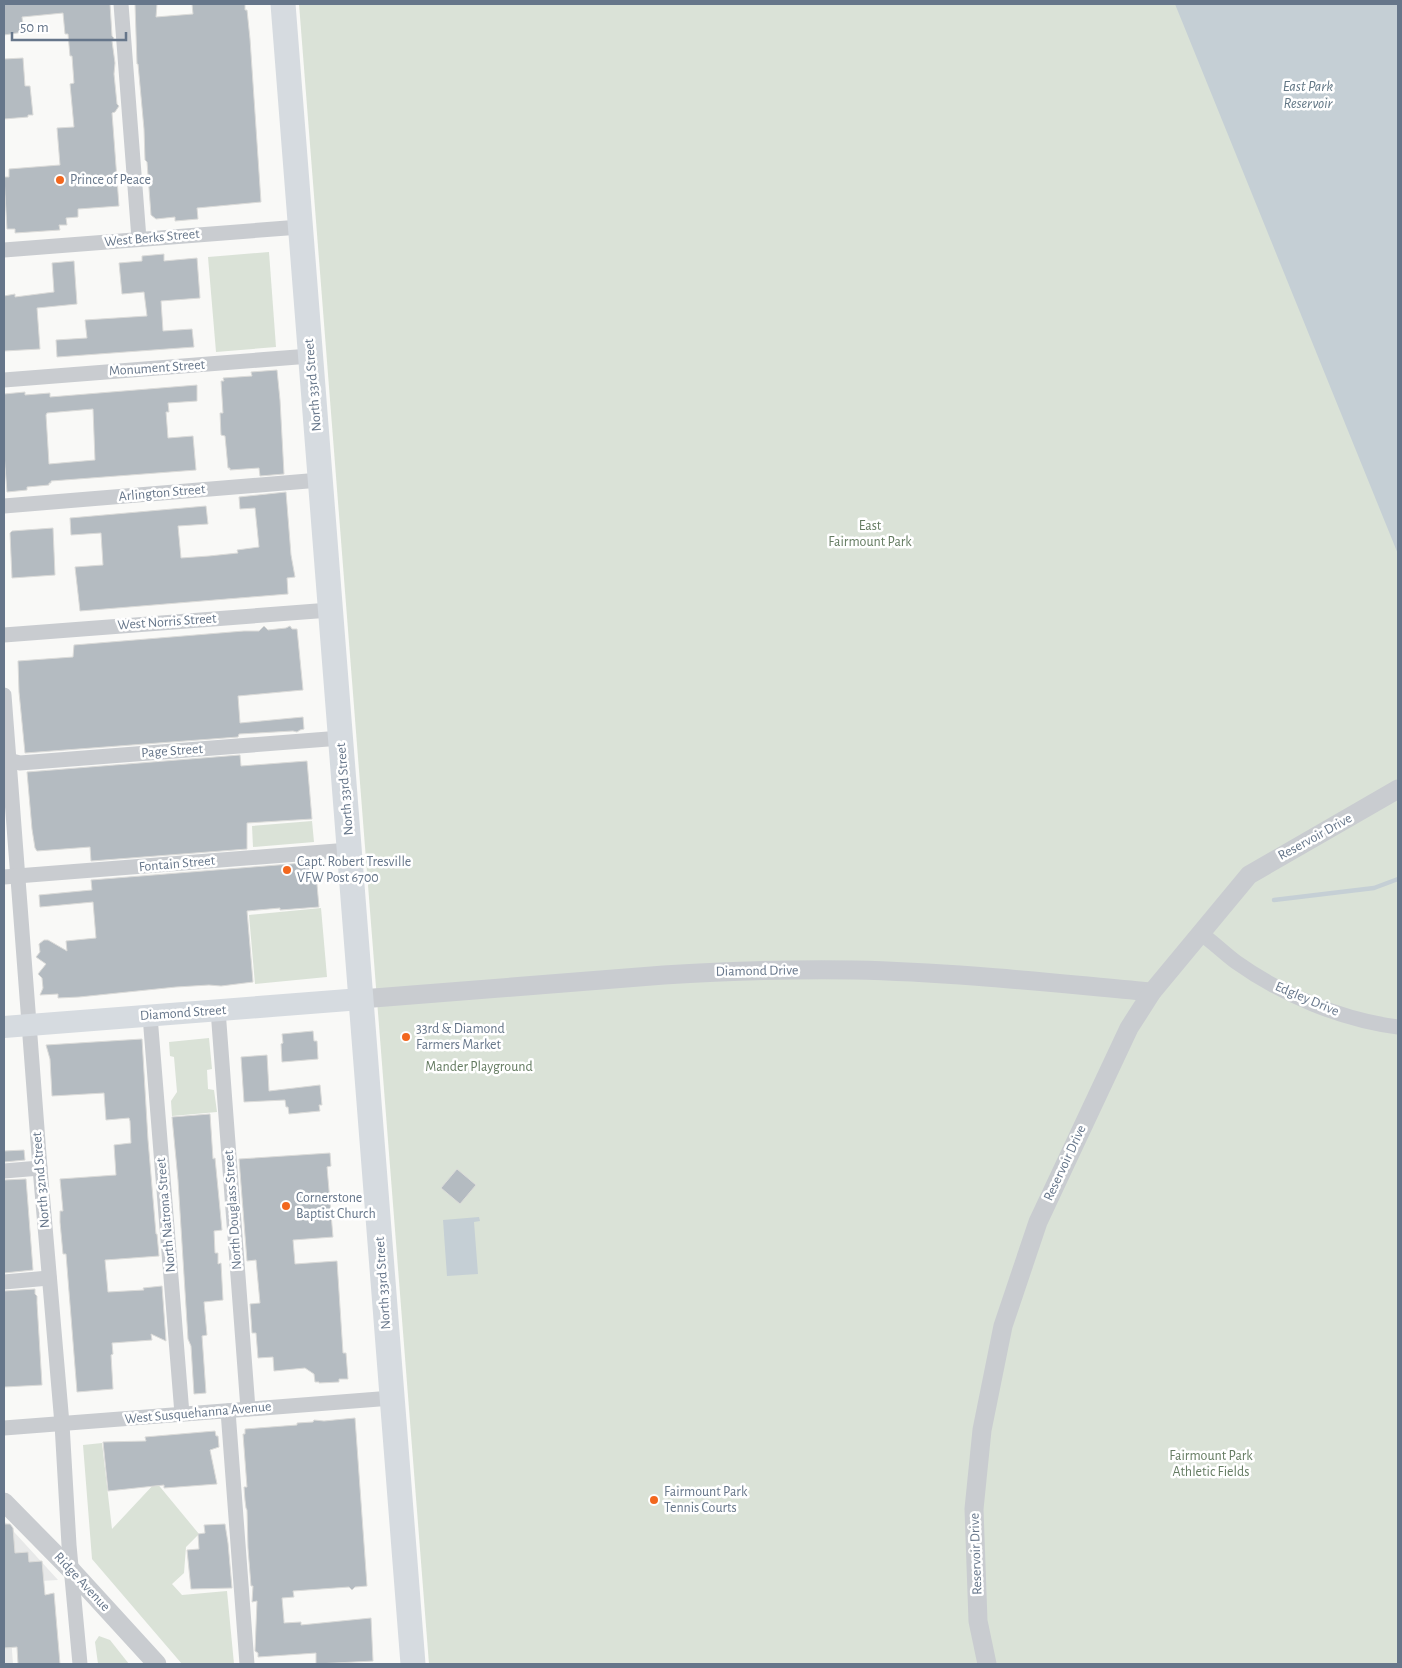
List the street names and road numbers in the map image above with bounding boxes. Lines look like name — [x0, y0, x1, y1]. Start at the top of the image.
street label: West Berks Street — [104, 227, 201, 249]
street label: North 33rd Street — [302, 337, 324, 432]
street label: Monument Street — [108, 358, 206, 378]
street label: Arlington Street — [118, 482, 206, 504]
street label: West Norris Street — [117, 612, 217, 632]
street label: North 33rd Street — [334, 741, 356, 836]
street label: Page Street — [141, 742, 204, 760]
street label: Reservoir Drive — [1276, 811, 1354, 863]
street label: Fontain Street — [138, 854, 216, 874]
street label: Diamond Drive — [716, 963, 798, 979]
street label: Edgley Drive — [1273, 979, 1341, 1019]
street label: Diamond Street — [139, 1003, 227, 1023]
street label: Reservoir Drive — [1041, 1123, 1089, 1203]
street label: North 32nd Street — [30, 1131, 52, 1229]
street label: North Douglass Street — [222, 1149, 244, 1270]
street label: North Natrona Street — [154, 1157, 178, 1273]
street label: North 33rd Street — [373, 1236, 393, 1330]
street label: West Susquehanna Avenue — [124, 1400, 272, 1426]
street label: Reservoir Drive — [968, 1513, 984, 1595]
street label: Ridge Avenue — [51, 1550, 113, 1614]

